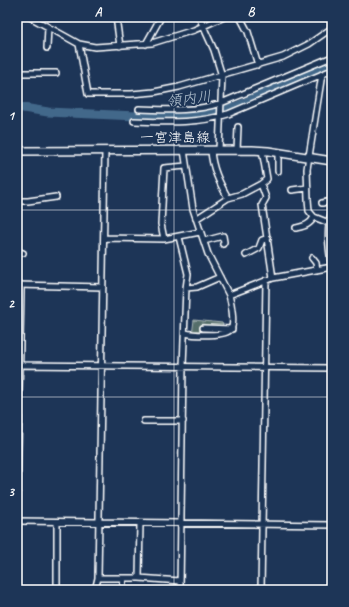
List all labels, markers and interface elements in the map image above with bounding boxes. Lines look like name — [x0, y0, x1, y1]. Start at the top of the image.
text: A — [95, 4, 103, 20]
text: B — [248, 4, 256, 20]
water label: 領内川 — [166, 87, 212, 111]
text: 1 — [8, 108, 16, 124]
street label: 一宮津島線 — [140, 129, 210, 146]
text: 2 — [8, 296, 15, 312]
text: 3 — [8, 484, 15, 500]

